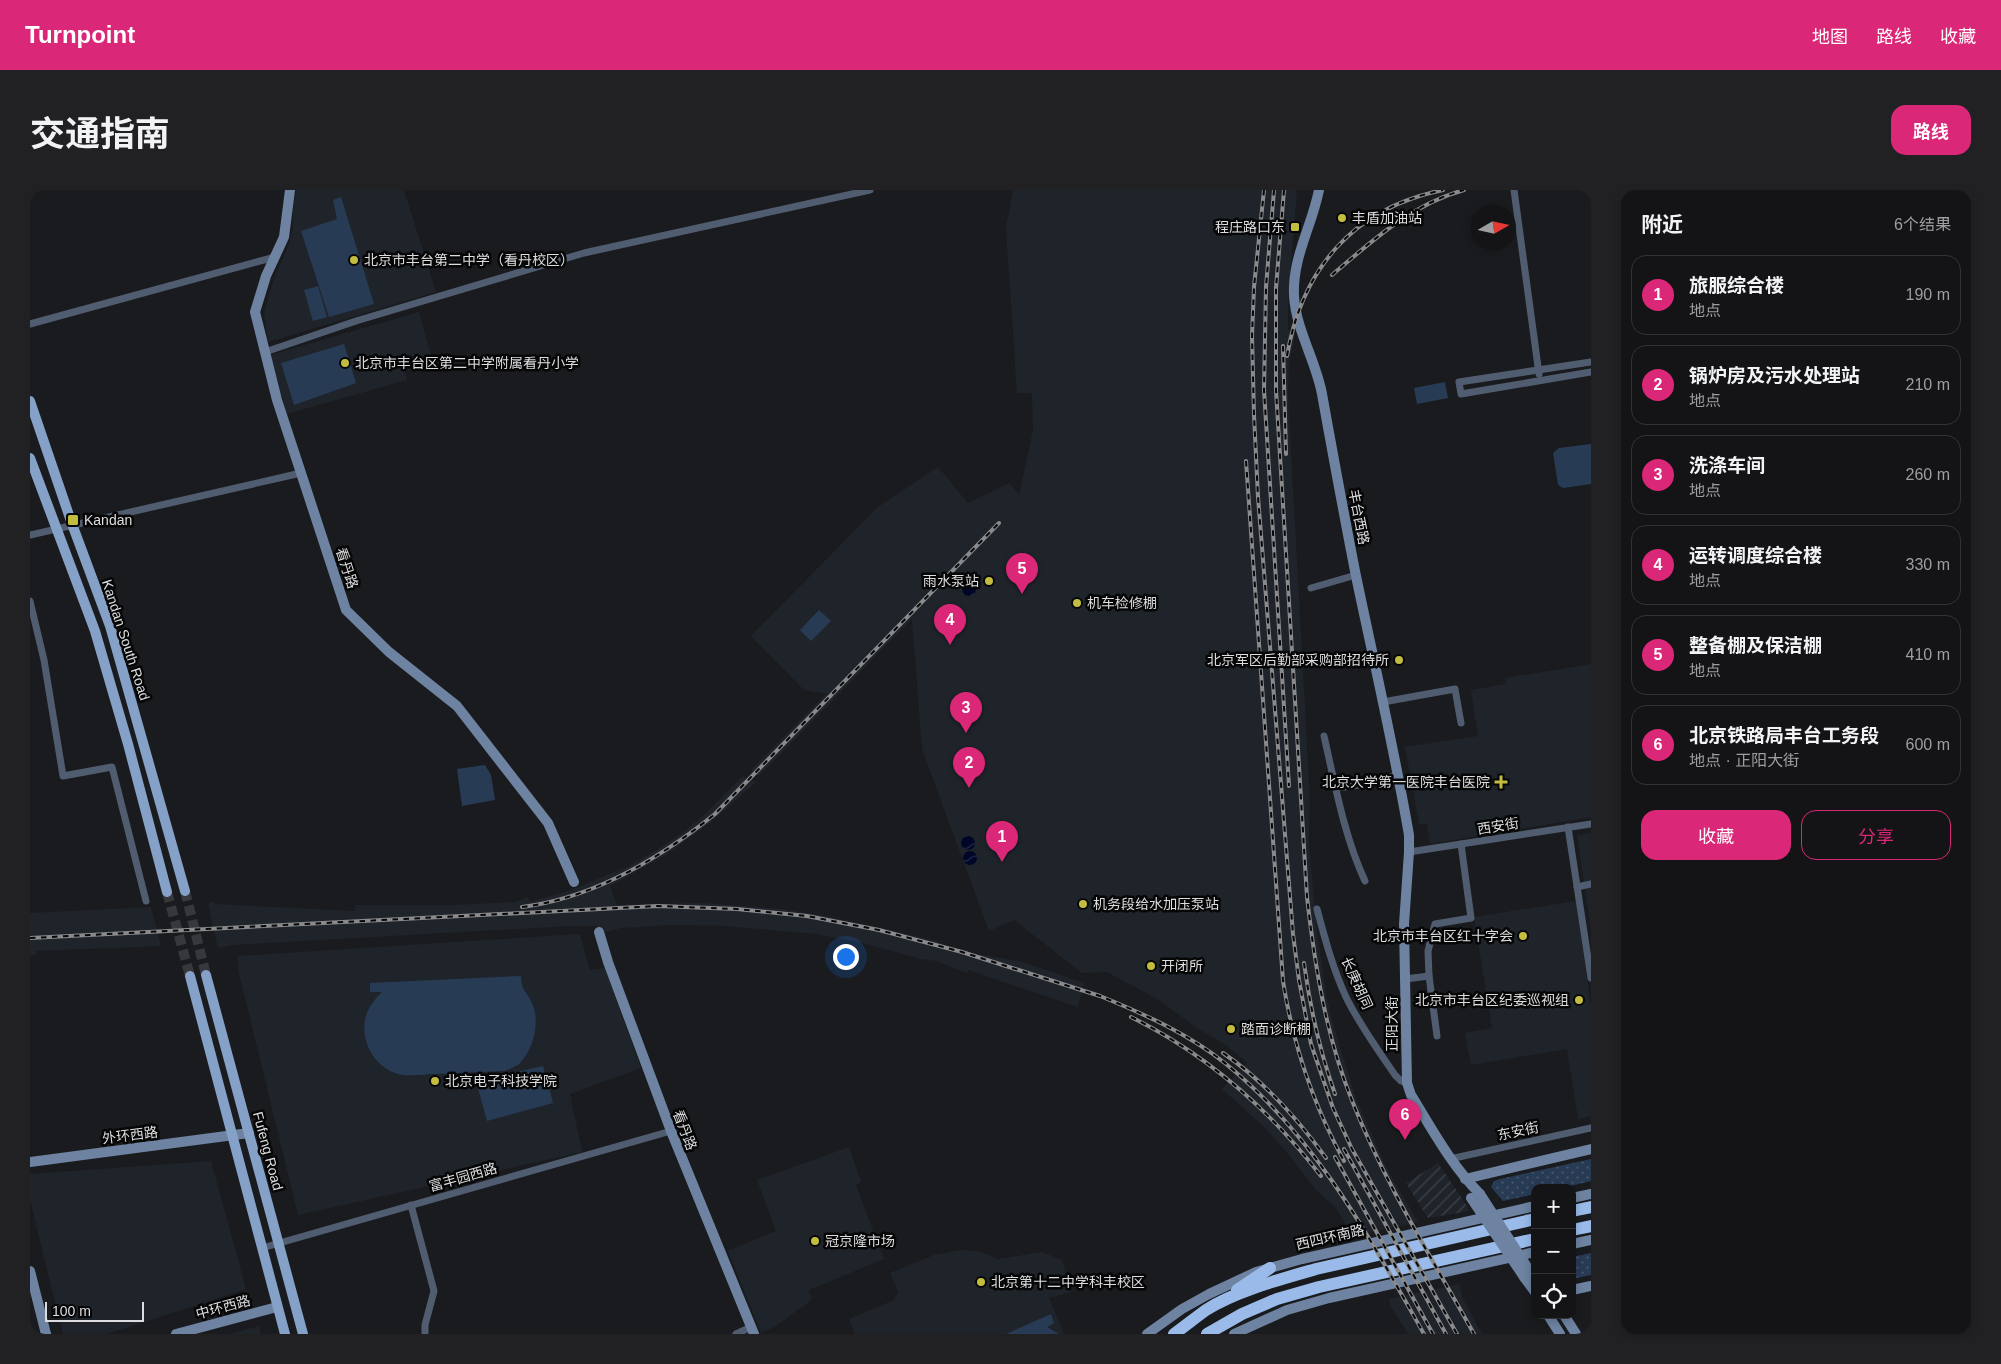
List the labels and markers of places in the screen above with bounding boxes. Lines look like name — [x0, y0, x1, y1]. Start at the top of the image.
place label: 丰盾加油站 — [1352, 210, 1422, 226]
marker: 丰盾加油站 — [1336, 212, 1348, 224]
place label: 程庄路口东 — [1215, 219, 1285, 235]
marker: 程庄路口东 — [1289, 221, 1301, 233]
place label: 北京市丰台第二中学（看丹校区） — [364, 252, 574, 268]
marker: 北京市丰台第二中学（看丹校区） — [348, 254, 360, 266]
place label: 北京市丰台区第二中学附属看丹小学 — [355, 355, 579, 371]
marker: 北京市丰台区第二中学附属看丹小学 — [339, 357, 351, 369]
place label: Kandan — [84, 512, 132, 528]
marker: Kandan — [66, 513, 80, 527]
pin: 5 — [1006, 553, 1038, 594]
place label: 雨水泵站 — [923, 573, 979, 589]
marker: 雨水泵站 — [983, 575, 995, 587]
place label: 机车检修棚 — [1087, 595, 1157, 611]
marker: 机车检修棚 — [1071, 597, 1083, 609]
pin: 4 — [934, 604, 966, 645]
place label: 北京军区后勤部采购部招待所 — [1207, 652, 1389, 668]
marker: 北京军区后勤部采购部招待所 — [1393, 654, 1405, 666]
pin: 3 — [950, 692, 982, 733]
pin: 2 — [953, 747, 985, 788]
place label: 北京大学第一医院丰台医院 — [1322, 774, 1490, 790]
marker: 北京大学第一医院丰台医院 — [1494, 775, 1508, 789]
pin: 1 — [986, 821, 1018, 862]
place label: 机务段给水加压泵站 — [1093, 896, 1219, 912]
marker: 机务段给水加压泵站 — [1077, 898, 1089, 910]
place label: 北京市丰台区红十字会 — [1373, 928, 1513, 944]
marker: 北京市丰台区红十字会 — [1517, 930, 1529, 942]
place label: 开闭所 — [1161, 958, 1203, 974]
marker: 开闭所 — [1145, 960, 1157, 972]
place label: 北京市丰台区纪委巡视组 — [1415, 992, 1569, 1008]
marker: 北京市丰台区纪委巡视组 — [1573, 994, 1585, 1006]
place label: 踏面诊断棚 — [1241, 1021, 1311, 1037]
marker: 踏面诊断棚 — [1225, 1023, 1237, 1035]
place label: 北京电子科技学院 — [445, 1073, 557, 1089]
marker: 北京电子科技学院 — [429, 1075, 441, 1087]
pin: 6 — [1389, 1099, 1421, 1140]
place label: 冠京隆市场 — [825, 1233, 895, 1249]
marker: 冠京隆市场 — [809, 1235, 821, 1247]
place label: 北京第十二中学科丰校区 — [991, 1274, 1145, 1290]
marker: 北京第十二中学科丰校区 — [975, 1276, 987, 1288]

